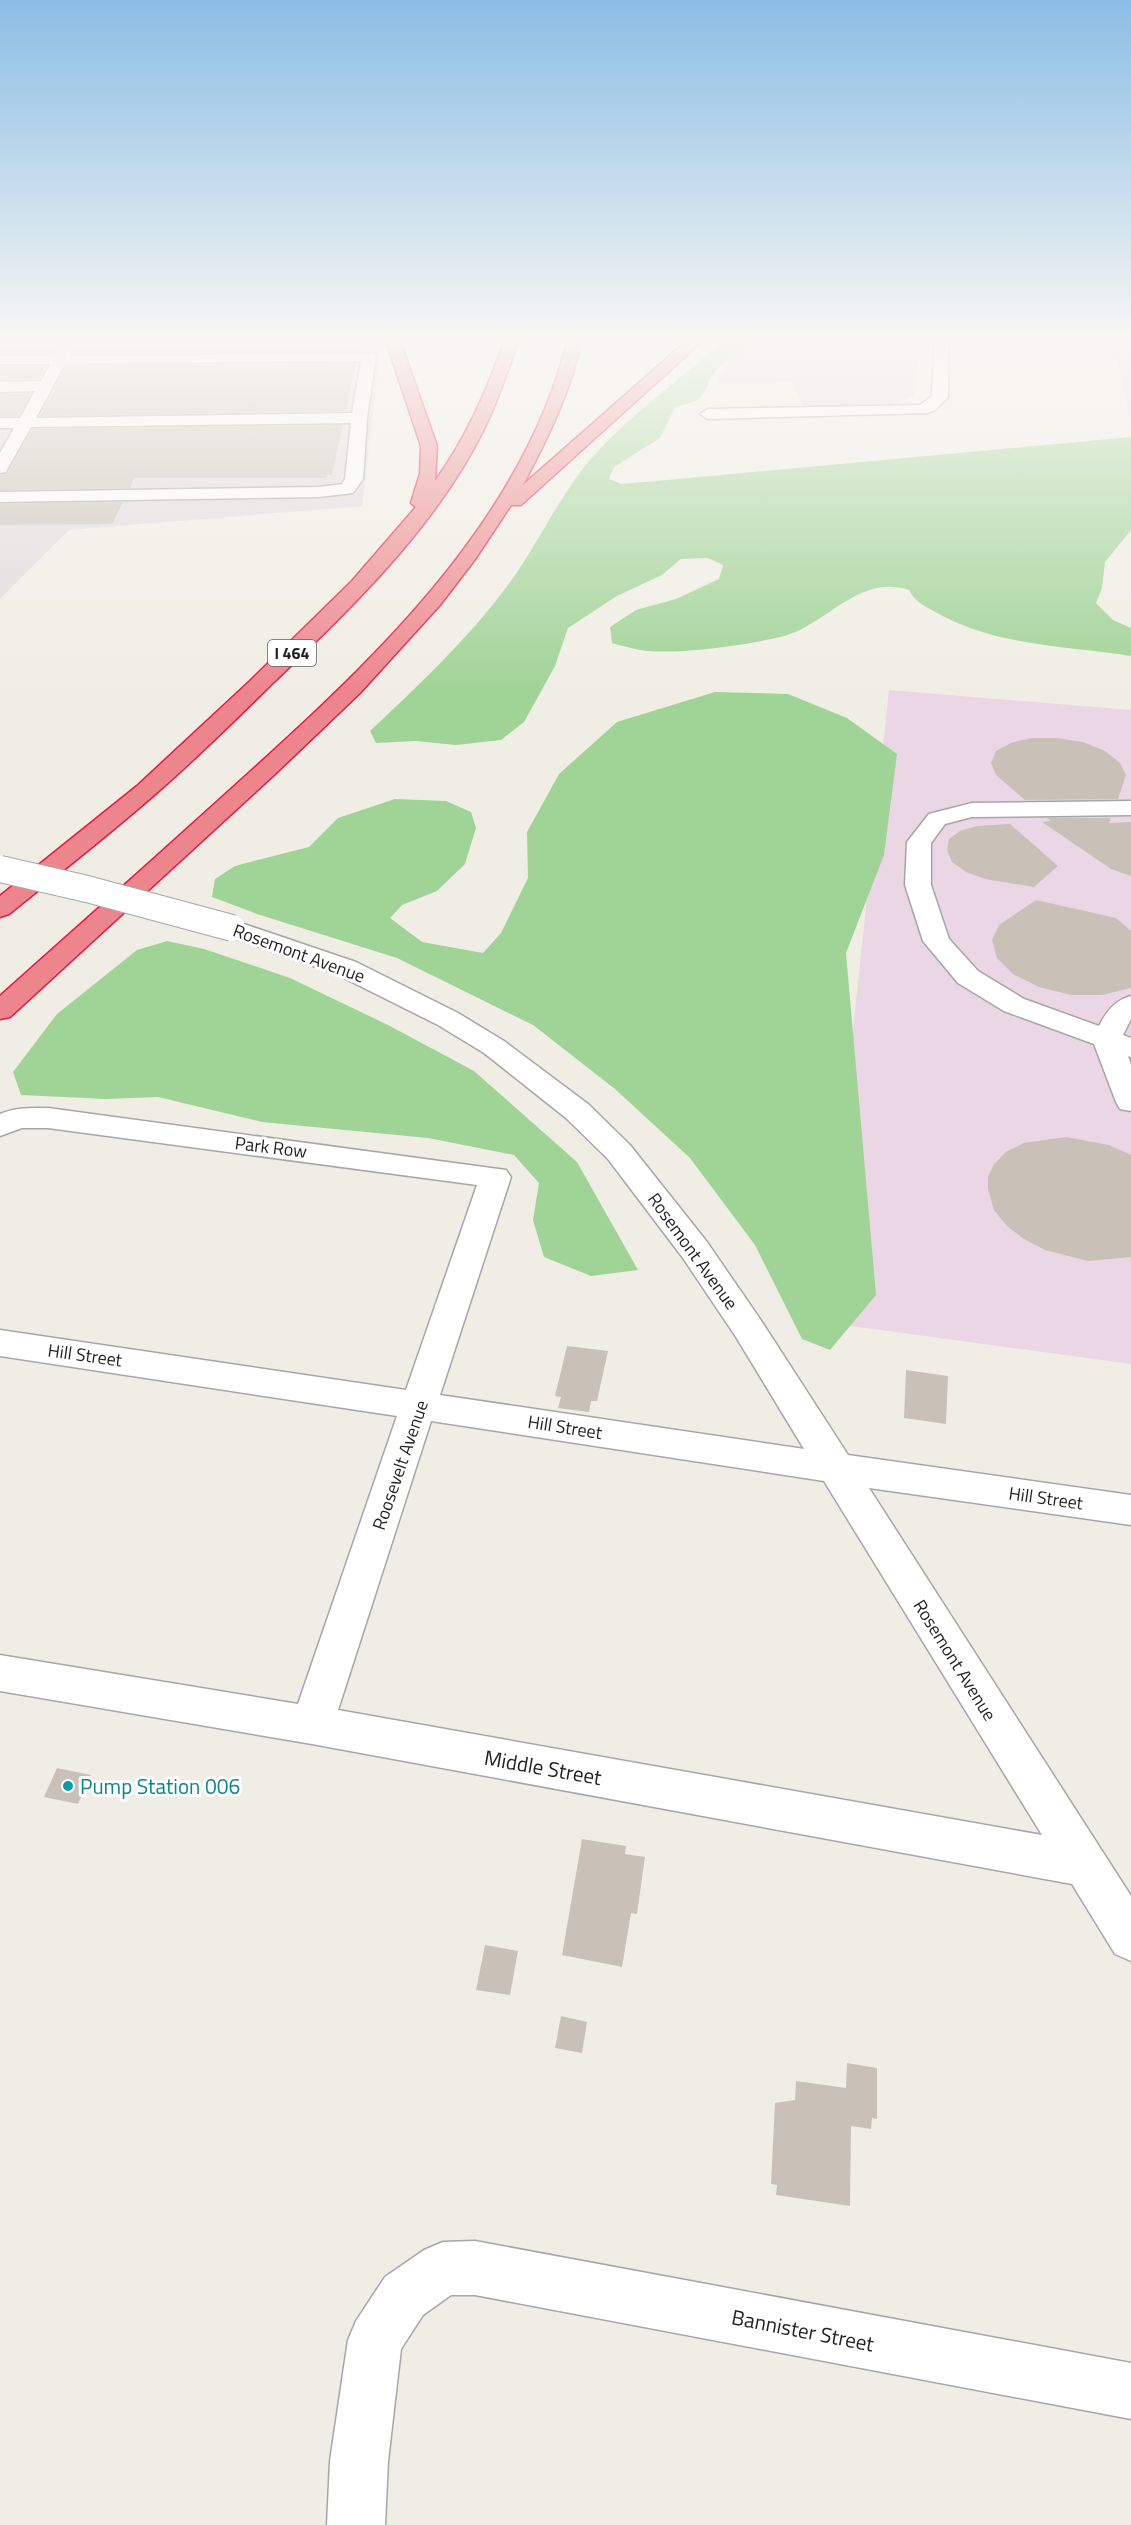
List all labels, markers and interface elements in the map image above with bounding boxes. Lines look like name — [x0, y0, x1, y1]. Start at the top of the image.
road number: I 464 — [268, 640, 316, 666]
street label: Rosemont Avenue — [229, 917, 369, 989]
street label: Park Row — [233, 1129, 309, 1165]
street label: Rosemont Avenue — [641, 1187, 745, 1315]
street label: Hill Street — [46, 1336, 125, 1374]
street label: Roosevelt Avenue — [365, 1397, 435, 1533]
street label: Hill Street — [526, 1408, 605, 1446]
street label: Hill Street — [1007, 1479, 1086, 1517]
street label: Rosemont Avenue — [907, 1594, 1003, 1726]
street label: Middle Street — [482, 1741, 605, 1793]
place label: Pump Station 006 — [80, 1770, 240, 1802]
marker: Pump Station 006 — [61, 1779, 75, 1793]
street label: Bannister Street — [729, 2301, 878, 2360]

